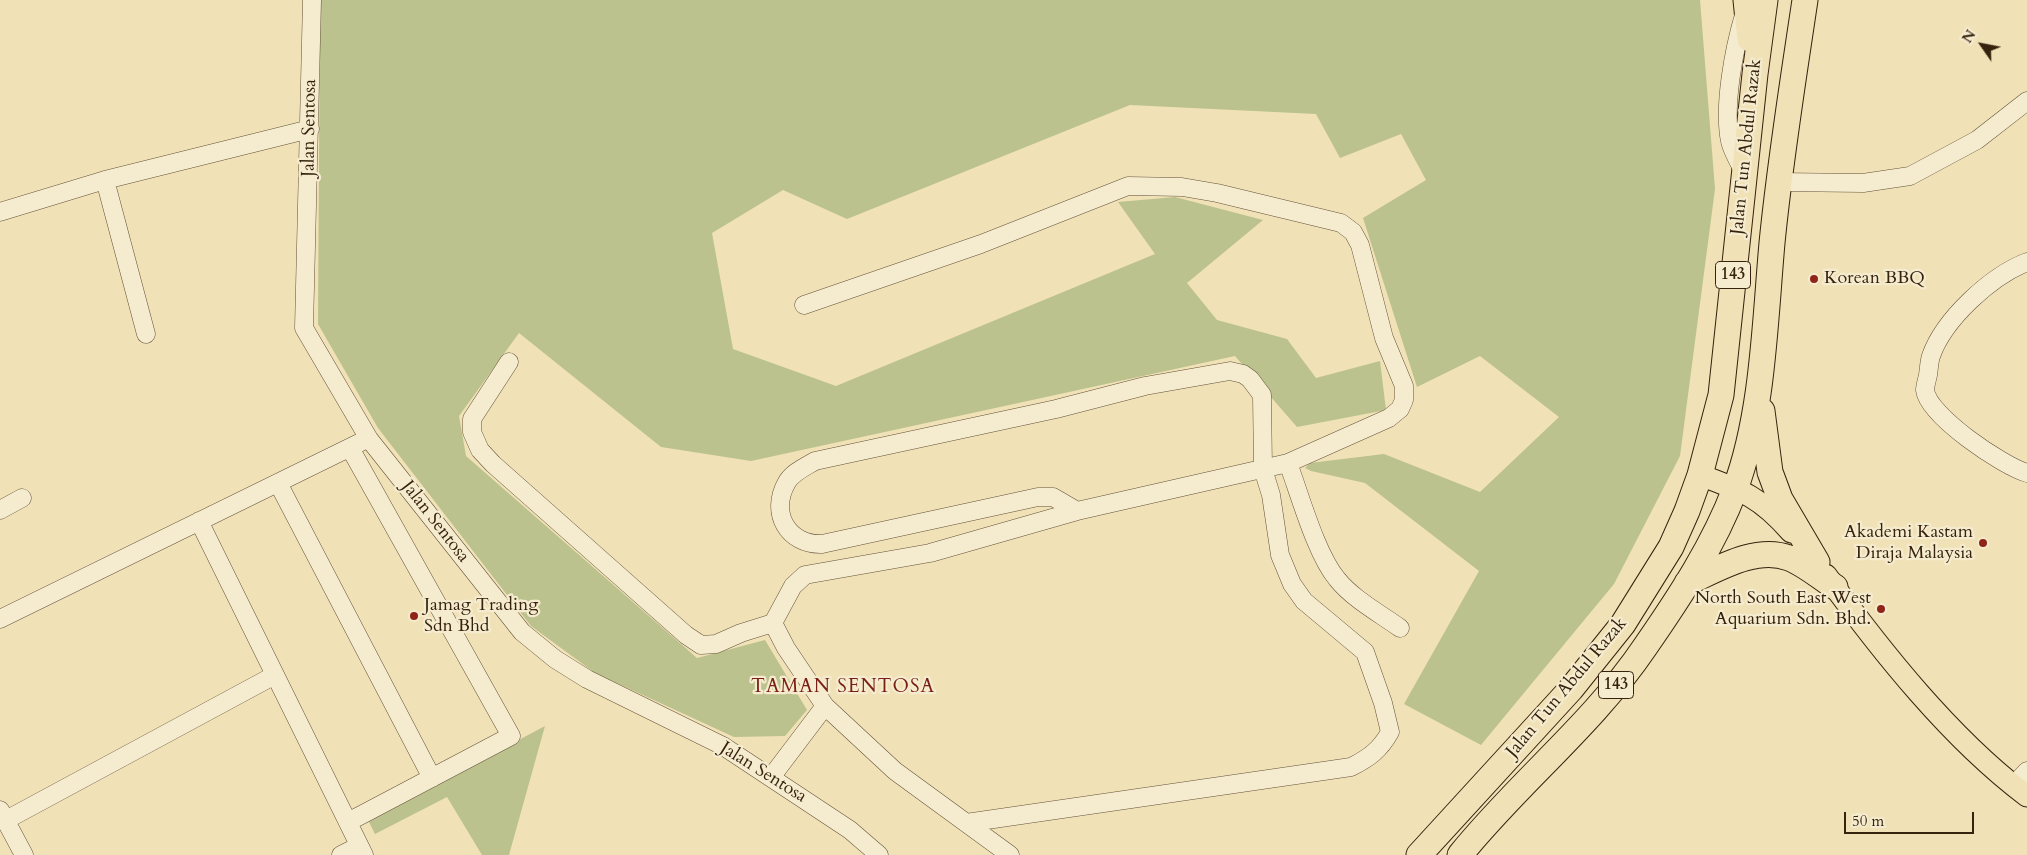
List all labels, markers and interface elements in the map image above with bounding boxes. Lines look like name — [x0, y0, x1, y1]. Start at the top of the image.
north arrow — [1957, 20, 2007, 70]
text: N — [1958, 26, 1980, 47]
street label: Jalan Tun Abdul Razak — [1727, 58, 1767, 236]
street label: Jalan Sentosa — [298, 79, 322, 177]
road number: 143 — [1716, 262, 1750, 288]
place label: Korean BBQ — [1824, 268, 1925, 290]
marker: Korean BBQ — [1808, 273, 1820, 285]
street label: Jalan Sentosa — [396, 477, 474, 567]
place label: Akademi Kastam Diraja Malaysia — [1844, 522, 1973, 564]
marker: Akademi Kastam Diraja Malaysia — [1977, 537, 1989, 549]
place label: North South East West Aquarium Sdn. Bhd. — [1695, 588, 1871, 630]
place label: Jamag Trading Sdn Bhd — [424, 595, 538, 638]
marker: North South East West Aquarium Sdn. Bhd. — [1875, 603, 1887, 615]
marker: Jamag Trading Sdn Bhd — [408, 610, 420, 622]
street label: Jalan Tun Abdul Razak — [1502, 613, 1632, 763]
road number: 143 — [1598, 672, 1634, 698]
district label: TAMAN SENTOSA — [749, 677, 937, 699]
street label: Jalan Sentosa — [716, 738, 810, 808]
scale bar — [1847, 802, 1977, 834]
text: 50 m — [1852, 811, 1884, 831]

